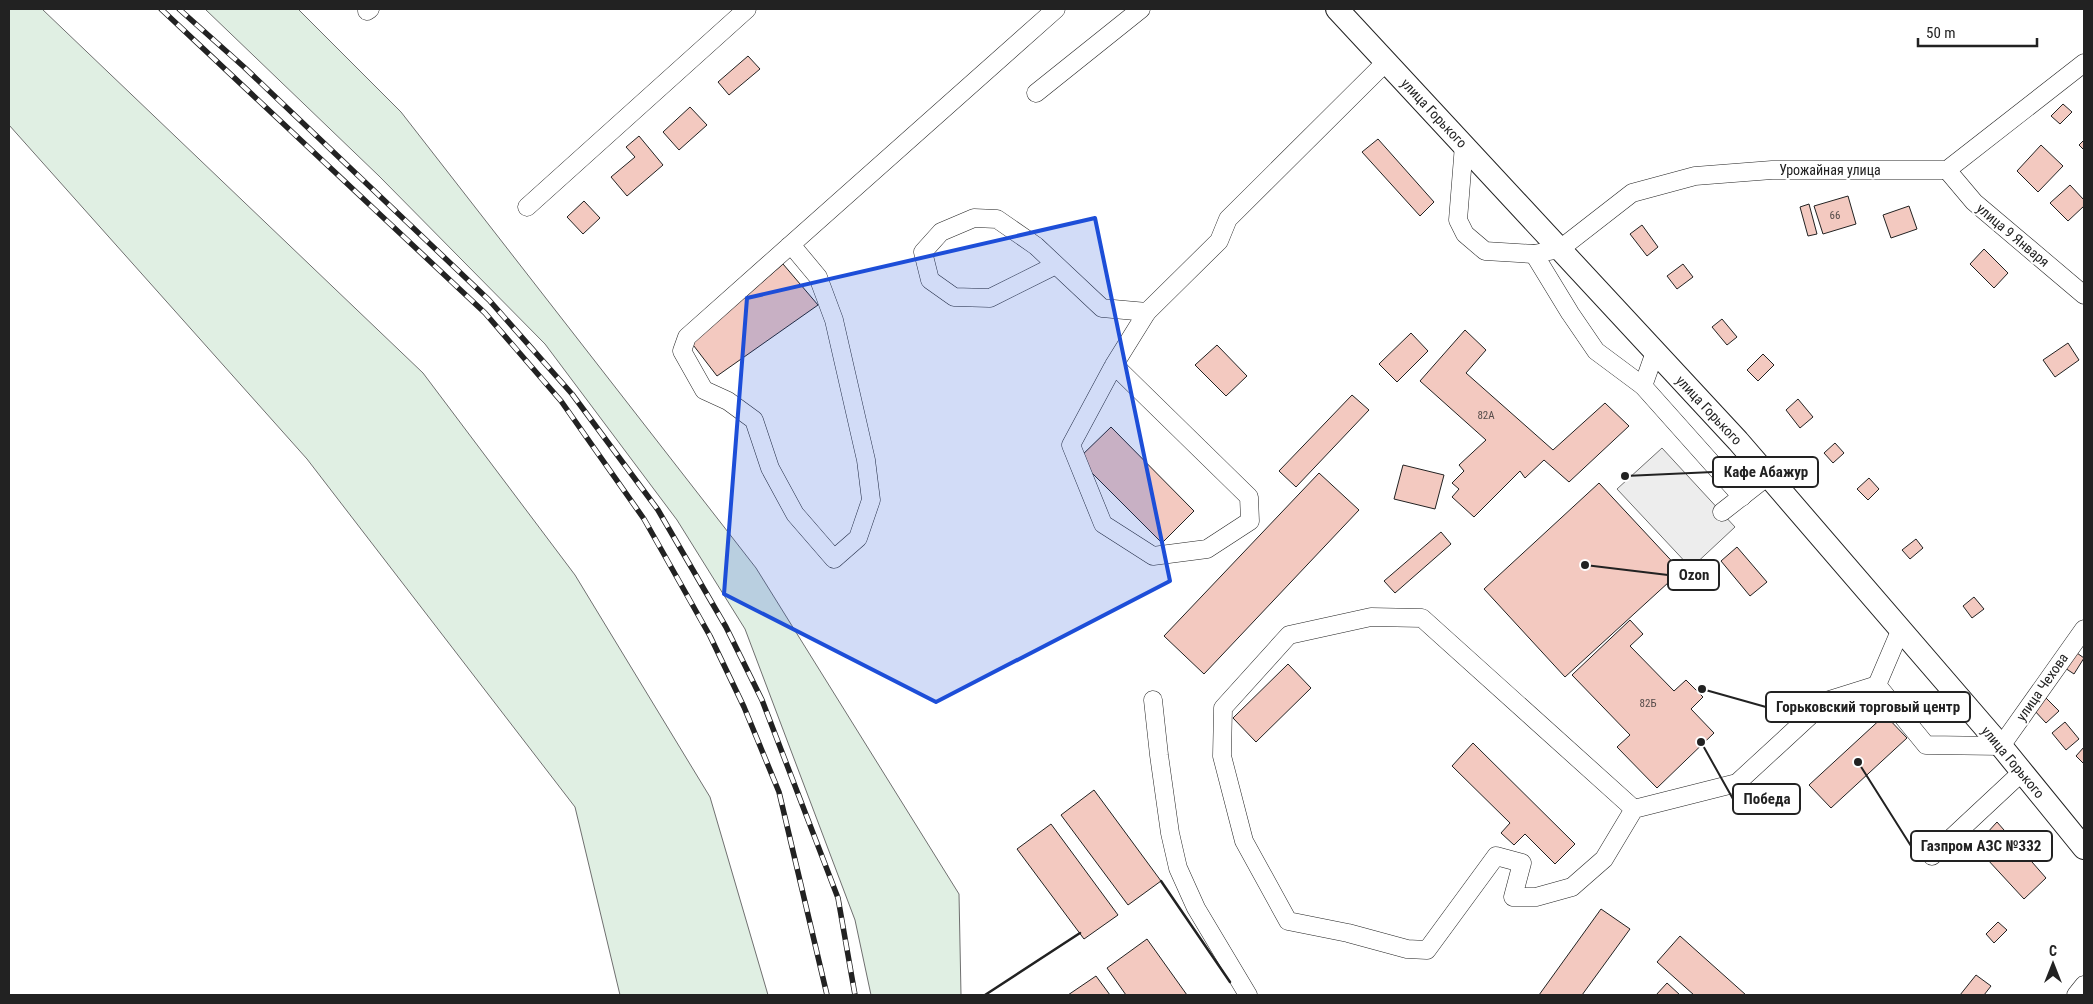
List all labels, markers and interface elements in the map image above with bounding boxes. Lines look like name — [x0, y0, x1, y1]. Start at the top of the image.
scale bar — [1918, 15, 2037, 47]
text: 50 m — [1926, 24, 1956, 42]
street label: улица Горького — [1398, 75, 1470, 151]
street label: Урожайная улица — [1779, 162, 1881, 178]
street label: улица 9 Января — [1974, 200, 2052, 270]
house number: 66 — [1830, 209, 1840, 222]
street label: улица Горького — [1673, 372, 1745, 448]
house number: 82А — [1477, 409, 1495, 422]
callout: Кафе Абажур — [1713, 457, 1818, 487]
text: Кафе Абажур — [1724, 463, 1808, 481]
callout: Ozon — [1668, 560, 1719, 590]
text: Ozon — [1679, 566, 1709, 584]
street label: улица Чехова — [2013, 650, 2071, 724]
callout: Горьковский торговый центр — [1766, 692, 1970, 722]
house number: 82Б — [1640, 697, 1656, 710]
text: Горьковский торговый центр — [1776, 698, 1960, 716]
street label: улица Горького — [1978, 723, 2048, 801]
callout: Победа — [1733, 784, 1800, 814]
text: Победа — [1744, 790, 1790, 808]
callout: Газпром АЗС №332 — [1911, 831, 2052, 861]
text: Газпром АЗС №332 — [1921, 837, 2041, 855]
north arrow — [2028, 939, 2078, 989]
text: С — [2049, 943, 2057, 959]

